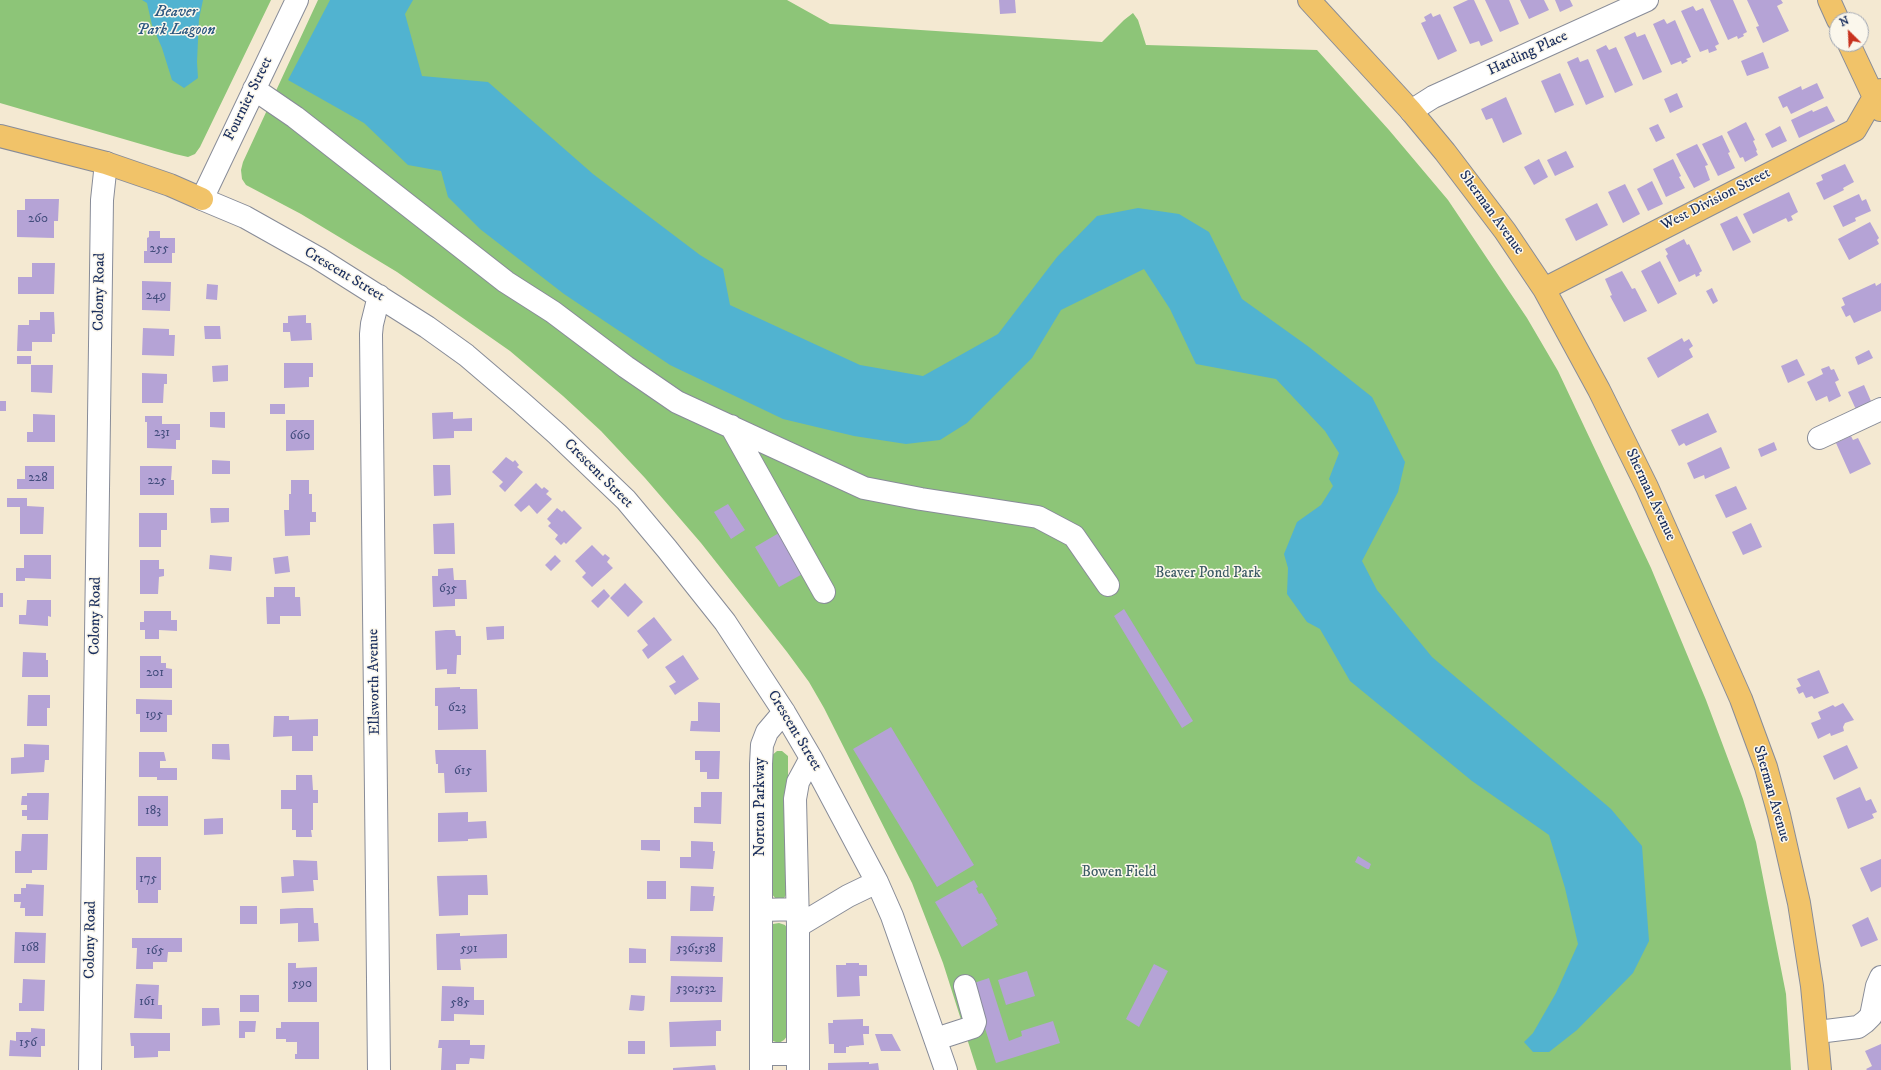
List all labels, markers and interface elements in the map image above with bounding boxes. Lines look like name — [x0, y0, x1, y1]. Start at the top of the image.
water label: Beaver Park Lagoon — [137, 3, 215, 41]
north arrow — [1829, 12, 1869, 52]
text: N — [1838, 14, 1851, 30]
street label: Harding Place — [1485, 28, 1571, 80]
street label: Fournier Street — [221, 54, 277, 144]
street label: West Division Street — [1658, 165, 1774, 235]
street label: Sherman Avenue — [1455, 167, 1527, 259]
house number: 260 — [28, 211, 48, 227]
house number: 255 — [149, 241, 169, 257]
street label: Crescent Street — [301, 244, 387, 306]
street label: Colony Road — [90, 253, 110, 331]
house number: 249 — [146, 288, 166, 304]
house number: 231 — [154, 425, 170, 441]
house number: 660 — [290, 428, 310, 444]
street label: Crescent Street — [560, 436, 636, 512]
street label: Sherman Avenue — [1621, 446, 1679, 544]
house number: 228 — [28, 470, 48, 486]
house number: 225 — [147, 473, 167, 489]
park label: Beaver Pond Park — [1155, 565, 1261, 583]
street label: Colony Road — [86, 577, 106, 655]
house number: 635 — [439, 581, 457, 597]
street label: Ellsworth Avenue — [365, 629, 385, 735]
house number: 201 — [146, 665, 164, 681]
street label: Crescent Street — [763, 688, 825, 774]
house number: 623 — [448, 700, 466, 716]
house number: 195 — [145, 707, 163, 723]
street label: Sherman Avenue — [1749, 744, 1793, 844]
street label: Norton Parkway — [752, 758, 770, 856]
house number: 615 — [454, 763, 472, 779]
house number: 183 — [145, 803, 161, 819]
park label: Bowen Field — [1082, 864, 1156, 882]
house number: 175 — [139, 871, 157, 887]
street label: Colony Road — [81, 901, 101, 979]
house number: 168 — [21, 940, 39, 956]
house number: 591 — [460, 941, 478, 957]
house number: 536;538 — [676, 941, 716, 957]
house number: 165 — [146, 943, 164, 959]
house number: 590 — [292, 976, 312, 992]
house number: 530;532 — [676, 981, 716, 997]
house number: 161 — [139, 994, 155, 1010]
house number: 585 — [450, 995, 470, 1011]
house number: 156 — [19, 1035, 37, 1051]

